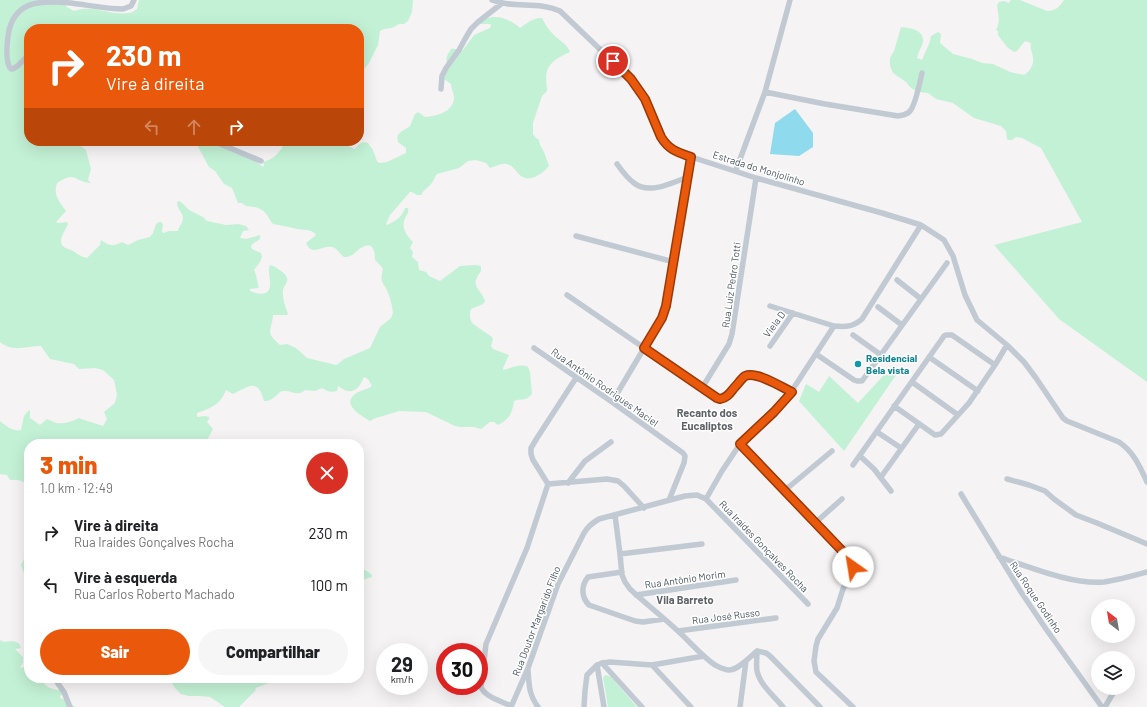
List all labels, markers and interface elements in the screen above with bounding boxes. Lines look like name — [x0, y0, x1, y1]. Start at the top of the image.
text: 230 m — [106, 38, 181, 72]
icon: right — [40, 40, 92, 92]
pin — [596, 44, 630, 78]
icon: arrive — [602, 50, 624, 72]
text: Vire à direita — [106, 72, 204, 94]
icon: left — [141, 116, 163, 138]
icon: ahead — [183, 116, 205, 138]
icon: right — [225, 116, 247, 138]
street label: Estrada do Monjolinho — [712, 148, 806, 188]
street label: Rua Luiz Pedro Totti — [719, 241, 743, 329]
street label: Viela D — [761, 309, 787, 339]
street label: Rua Antônio Rodrigues Maciel — [549, 345, 661, 429]
place label: Residencial Bela vista — [866, 352, 917, 376]
marker: Residencial Bela vista — [853, 359, 863, 369]
district label: Recanto dos Eucaliptos — [677, 406, 738, 432]
text: 3 min — [40, 450, 97, 479]
button: close — [306, 452, 348, 494]
text: 1.0 km · 12:49 — [40, 480, 113, 496]
street label: Rua Iraídes Gonçalves Rocha — [717, 498, 811, 594]
text: Vire à direita — [74, 516, 158, 534]
icon: right — [40, 522, 62, 544]
text: 230 m — [308, 524, 348, 542]
text: Rua Iraídes Gonçalves Rocha — [74, 534, 234, 550]
position arrow — [832, 546, 874, 588]
street label: Rua Roque Godinho — [1008, 559, 1064, 635]
street label: Rua Doutor Margarido Filho — [509, 564, 563, 678]
street label: Rua Antônio Morim — [644, 567, 726, 591]
text: Vire à esquerda — [74, 568, 177, 586]
icon: left — [40, 574, 62, 596]
text: 100 m — [310, 576, 348, 594]
text: Rua Carlos Roberto Machado — [74, 586, 235, 602]
district label: Vila Barreto — [656, 593, 714, 606]
north arrow — [1091, 599, 1135, 643]
map controls — [1091, 599, 1135, 695]
street label: Rua José Russo — [691, 606, 761, 626]
button: Sair — [40, 629, 190, 675]
button: Compartilhar — [198, 629, 348, 675]
speed limit sign: 30 — [436, 643, 488, 695]
button: layers — [1091, 651, 1135, 695]
text: 29 — [391, 652, 413, 676]
text: km/h — [391, 673, 413, 685]

